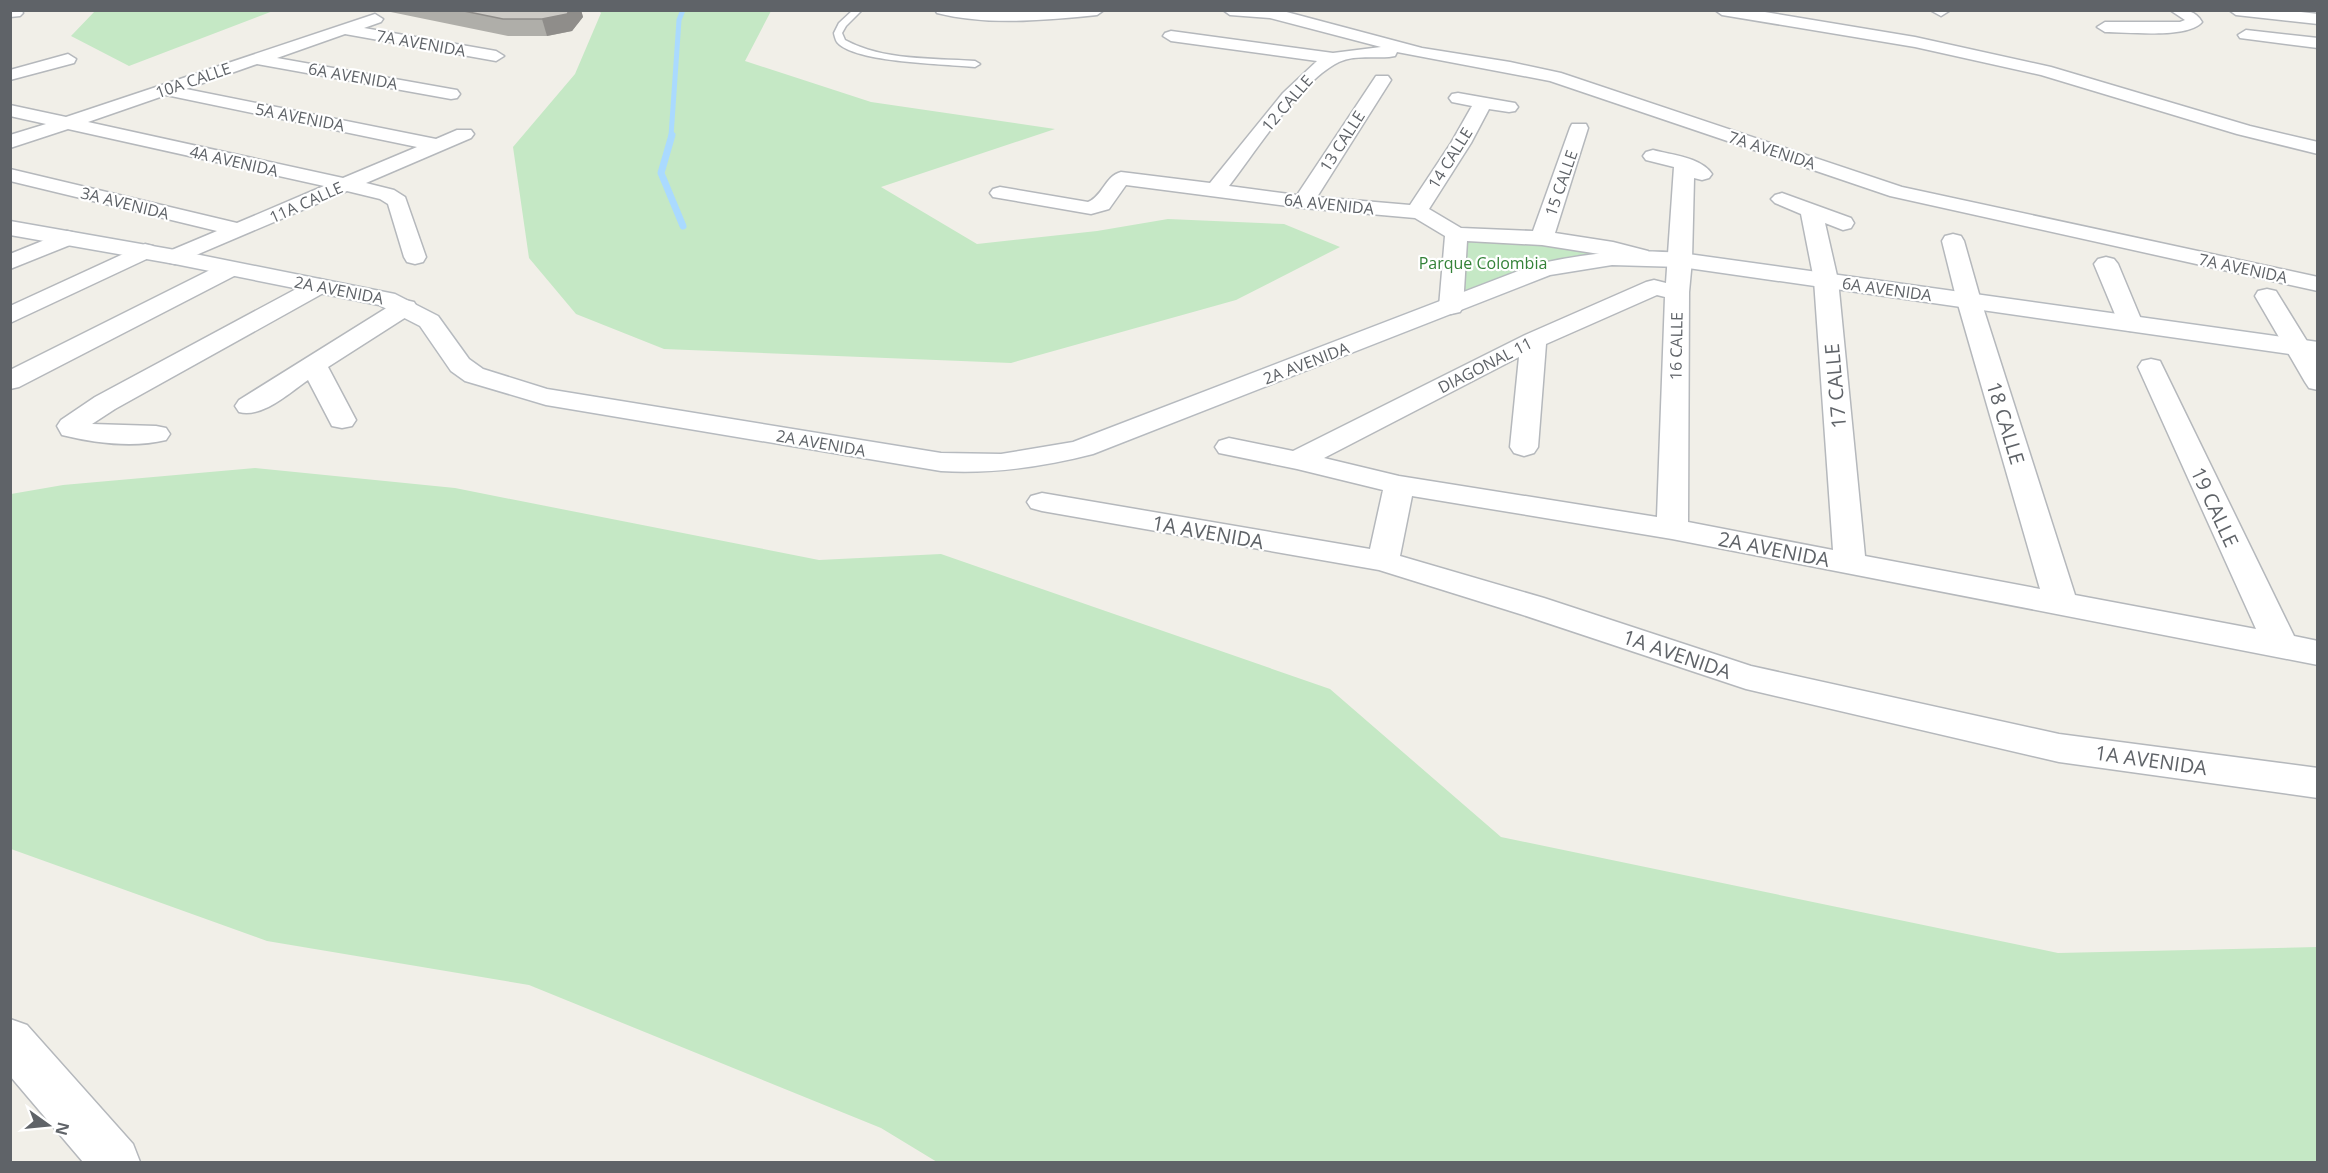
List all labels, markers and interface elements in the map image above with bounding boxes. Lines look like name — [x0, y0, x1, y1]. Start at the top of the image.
street label: 7A AVENIDA — [375, 24, 468, 62]
street label: 10A CALLE — [152, 57, 234, 103]
street label: 6A AVENIDA — [307, 57, 400, 95]
street label: 12 CALLE — [1256, 70, 1318, 136]
street label: 5A AVENIDA — [254, 98, 347, 137]
street label: 13 CALLE — [1314, 106, 1370, 176]
street label: 14 CALLE — [1423, 123, 1477, 193]
street label: 7A AVENIDA — [1726, 126, 1819, 175]
street label: 4A AVENIDA — [188, 140, 281, 182]
street label: 15 CALLE — [1539, 147, 1583, 219]
street label: 11A CALLE — [266, 176, 346, 228]
street label: 3A AVENIDA — [79, 181, 172, 225]
street label: 6A AVENIDA — [1283, 188, 1376, 220]
street label: 7A AVENIDA — [2197, 248, 2290, 288]
park label: Parque Colombia — [1419, 252, 1547, 274]
street label: 2A AVENIDA — [293, 271, 386, 310]
street label: 6A AVENIDA — [1841, 272, 1934, 306]
street label: 16 CALLE — [1664, 312, 1688, 380]
street label: DIAGONAL 11 — [1434, 332, 1536, 398]
street label: 2A AVENIDA — [1260, 336, 1353, 389]
street label: 17 CALLE — [1818, 342, 1852, 430]
street label: 18 CALLE — [1981, 378, 2031, 468]
street label: 2A AVENIDA — [775, 424, 868, 462]
street label: 19 CALLE — [2185, 463, 2245, 551]
street label: 1A AVENIDA — [1150, 509, 1266, 555]
street label: 2A AVENIDA — [1716, 525, 1832, 573]
street label: 1A AVENIDA — [1619, 623, 1735, 685]
street label: 1A AVENIDA — [2093, 739, 2209, 781]
north arrow — [18, 1095, 78, 1155]
text: N — [50, 1120, 75, 1138]

